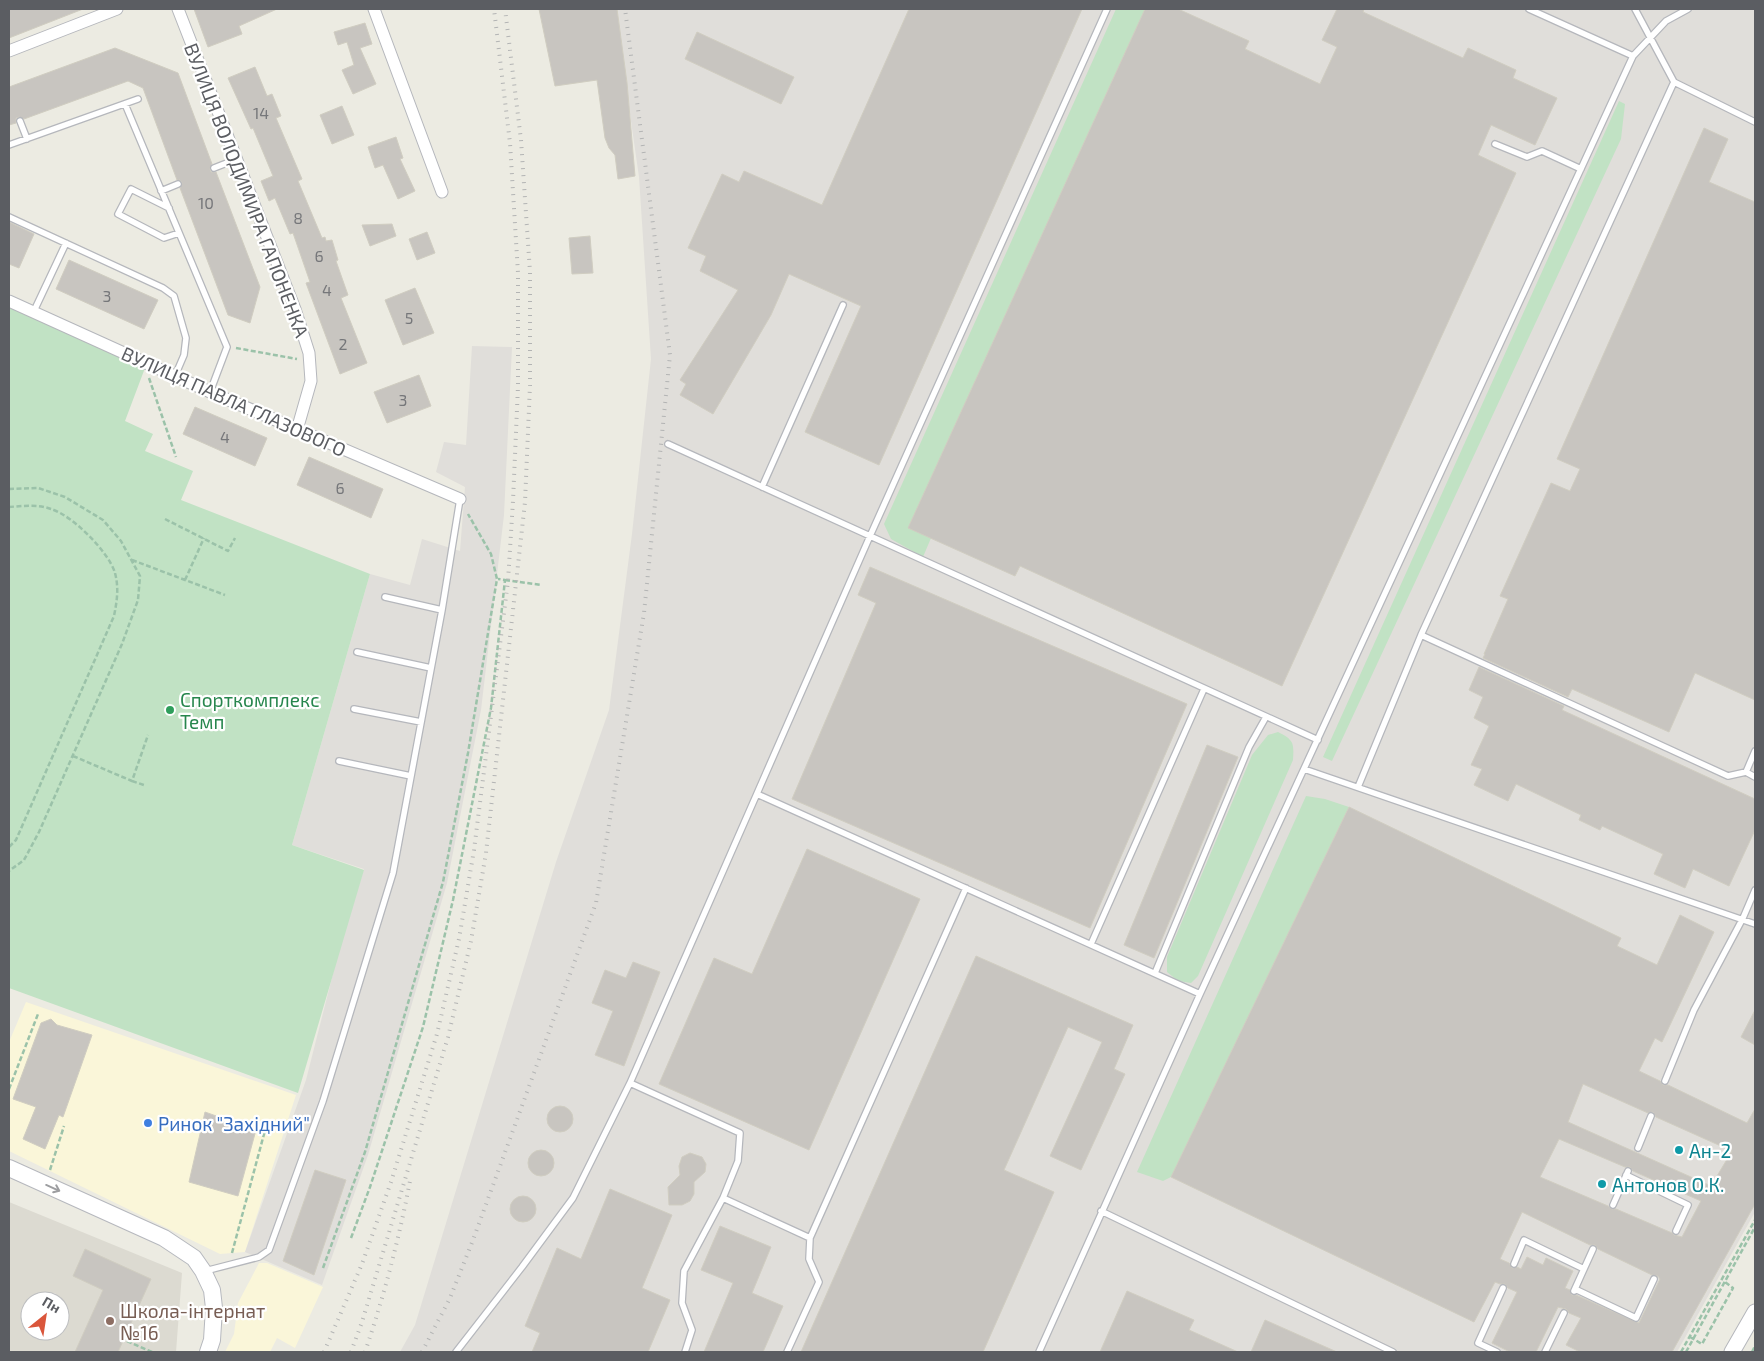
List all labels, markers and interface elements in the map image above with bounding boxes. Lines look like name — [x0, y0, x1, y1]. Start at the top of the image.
street label: ВУЛИЦЯ ВОЛОДИМИРА ГАПОНЕНКА — [180, 40, 314, 341]
house number: 14 — [253, 103, 269, 122]
house number: 10 — [198, 193, 214, 212]
house number: 8 — [293, 208, 303, 227]
house number: 6 — [314, 246, 324, 265]
house number: 4 — [322, 280, 332, 299]
house number: 3 — [103, 286, 111, 305]
house number: 5 — [405, 308, 413, 327]
house number: 2 — [339, 334, 348, 353]
street label: ВУЛИЦЯ ПАВЛА ГЛАЗОВОГО — [118, 341, 350, 461]
house number: 3 — [399, 390, 407, 409]
house number: 4 — [220, 427, 230, 446]
house number: 6 — [335, 478, 345, 497]
place label: Спорткомплекс Темп — [180, 688, 319, 733]
marker: Спорткомплекс Темп — [164, 704, 176, 716]
place label: Ринок "Західний" — [158, 1112, 310, 1135]
marker: Ринок "Західний" — [142, 1117, 154, 1129]
place label: Ан-2 — [1689, 1139, 1731, 1162]
marker: Ан-2 — [1673, 1144, 1685, 1156]
place label: Антонов О.К. — [1612, 1173, 1724, 1196]
marker: Антонов О.К. — [1596, 1178, 1608, 1190]
one-way arrow — [45, 1184, 60, 1194]
north arrow — [20, 1291, 70, 1341]
text: Пн — [40, 1292, 64, 1316]
place label: Школа-інтернат №16 — [120, 1299, 265, 1344]
marker: Школа-інтернат №16 — [104, 1315, 116, 1327]

